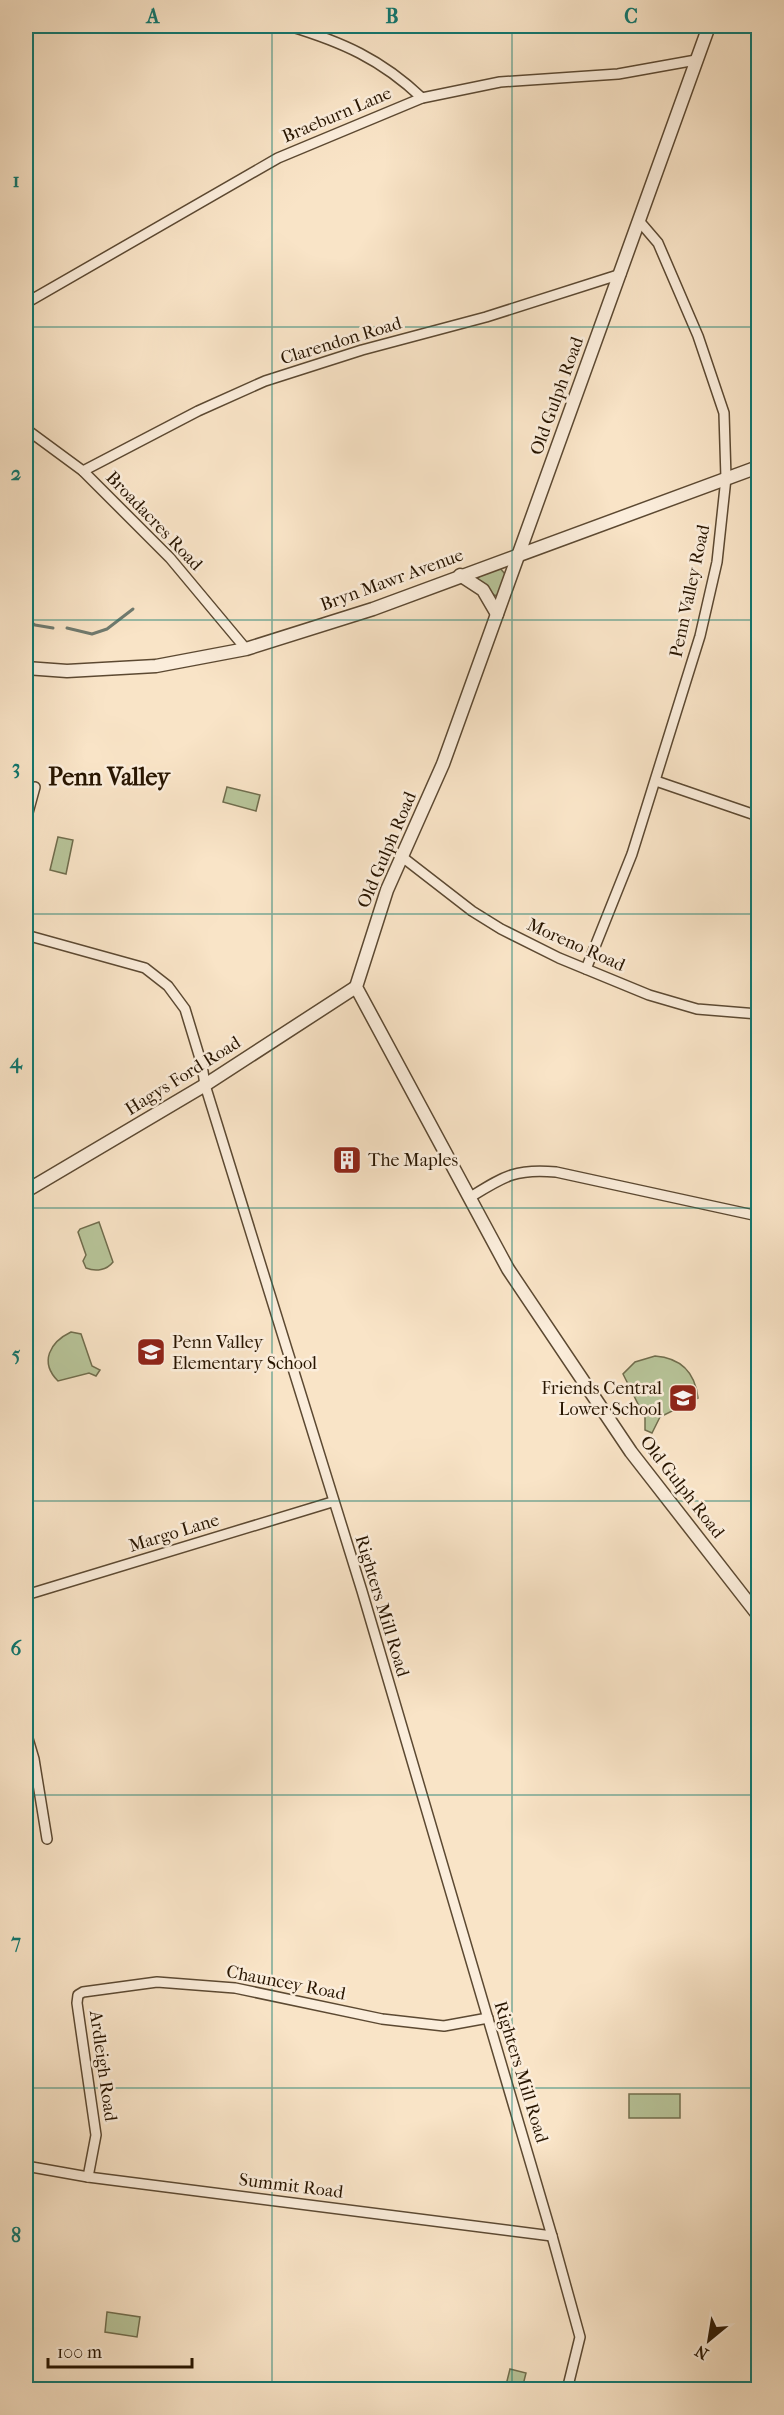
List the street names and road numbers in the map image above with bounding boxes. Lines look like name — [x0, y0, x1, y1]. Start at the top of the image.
street label: Braeburn Lane — [279, 83, 395, 147]
street label: Clarendon Road — [278, 313, 404, 369]
street label: Old Gulph Road — [526, 334, 588, 458]
street label: Broadacres Road — [101, 467, 207, 575]
street label: Penn Valley Road — [666, 523, 714, 659]
street label: Bryn Mawr Avenue — [318, 544, 466, 616]
street label: Old Gulph Road — [353, 788, 421, 911]
street label: Moreno Road — [524, 914, 628, 976]
street label: Hagys Ford Road — [121, 1032, 245, 1120]
street label: Old Gulph Road — [635, 1432, 729, 1543]
street label: Margo Lane — [126, 1509, 222, 1557]
street label: Righters Mill Road — [350, 1533, 414, 1680]
street label: Chauncey Road — [225, 1961, 348, 2005]
street label: Righters Mill Road — [489, 1999, 553, 2146]
street label: Ardleigh Road — [85, 2008, 121, 2123]
street label: Summit Road — [238, 2169, 345, 2203]

